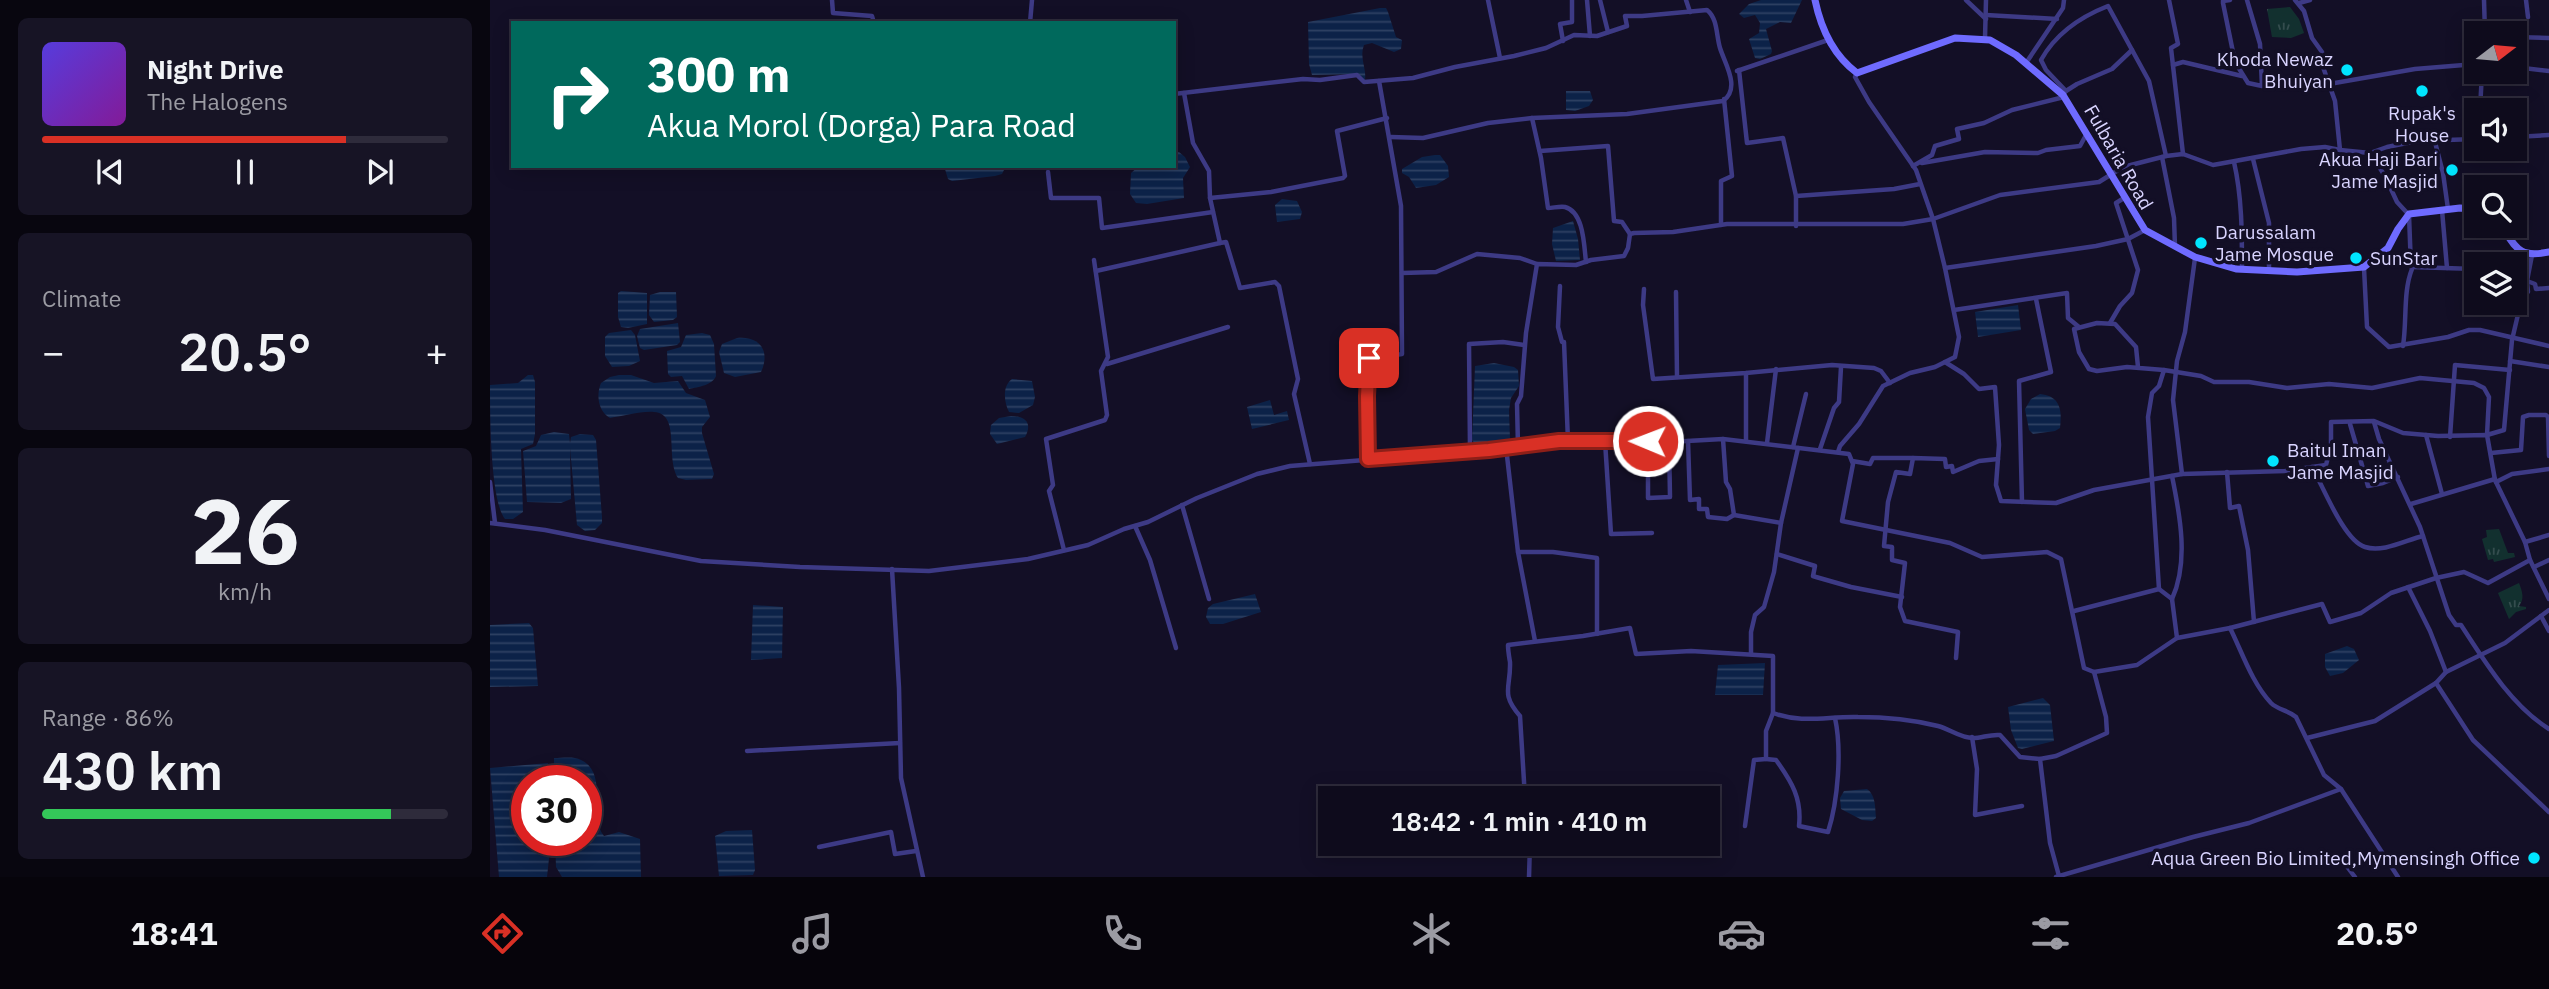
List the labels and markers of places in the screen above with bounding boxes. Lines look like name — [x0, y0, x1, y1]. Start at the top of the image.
place label: Khoda Newaz Bhuiyan — [2217, 47, 2333, 93]
marker: Khoda Newaz Bhuiyan — [2339, 62, 2355, 78]
marker: Rupak's House — [2414, 83, 2430, 99]
place label: Rupak's House — [2388, 101, 2456, 147]
place label: Akua Haji Bari Jame Masjid — [2319, 147, 2438, 193]
marker: Akua Haji Bari Jame Masjid — [2444, 162, 2460, 178]
place label: Darussalam Jame Mosque — [2215, 220, 2334, 266]
marker: Darussalam Jame Mosque — [2193, 235, 2209, 251]
place label: SunStar — [2370, 246, 2437, 270]
marker: SunStar — [2348, 250, 2364, 266]
pin — [1339, 328, 1399, 388]
place label: Baitul Iman Jame Masjid — [2287, 438, 2394, 484]
marker: Baitul Iman Jame Masjid — [2265, 453, 2281, 469]
place label: Aqua Green Bio Limited,Mymensingh Office — [2151, 846, 2520, 870]
marker: Aqua Green Bio Limited,Mymensingh Office — [2526, 850, 2542, 866]

